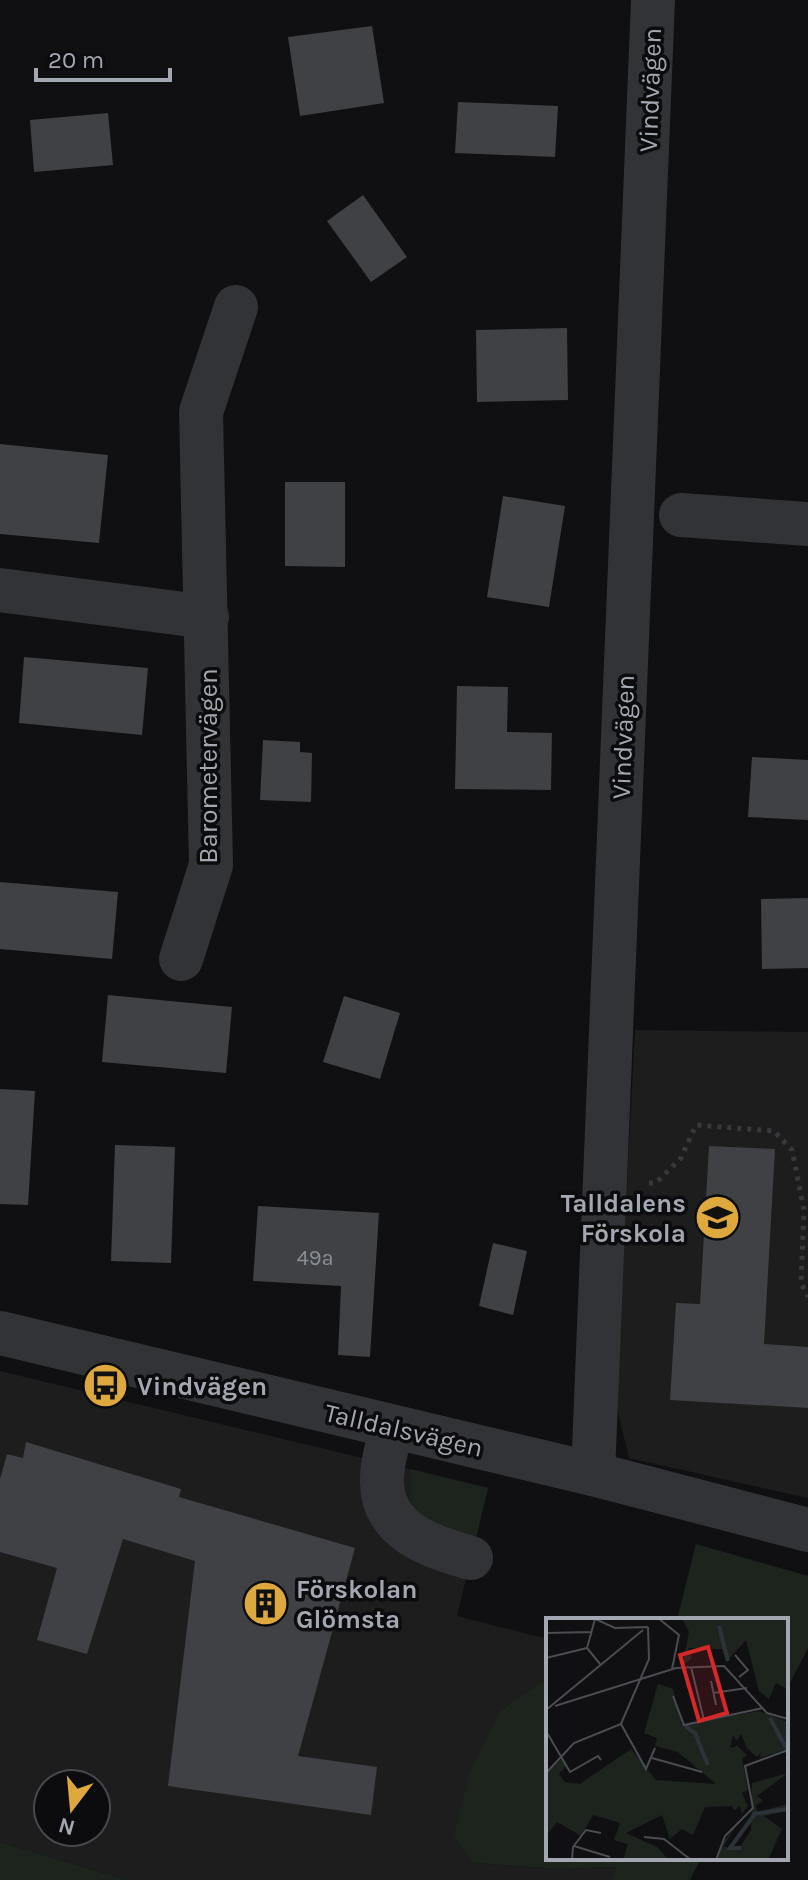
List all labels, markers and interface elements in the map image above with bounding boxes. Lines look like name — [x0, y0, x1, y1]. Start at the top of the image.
street label: Vindvägen — [633, 27, 668, 153]
scale bar — [36, 32, 170, 82]
text: 20 m — [48, 46, 104, 74]
street label: Barometervägen — [193, 668, 224, 864]
street label: Vindvägen — [606, 674, 641, 800]
place label: Talldalens Förskola — [561, 1188, 686, 1249]
school or university icon: Talldalens Förskola — [693, 1194, 741, 1242]
house number: 49a — [296, 1245, 334, 1271]
bus stop icon: Vindvägen — [82, 1362, 130, 1410]
place label: Vindvägen — [137, 1371, 267, 1402]
street label: Talldalsvägen — [322, 1397, 486, 1464]
place label: Förskolan Glömsta — [296, 1574, 417, 1635]
building icon: Förskolan Glömsta — [241, 1580, 289, 1628]
inset map — [546, 1618, 788, 1860]
north arrow — [32, 1768, 112, 1848]
text: N — [56, 1812, 78, 1841]

